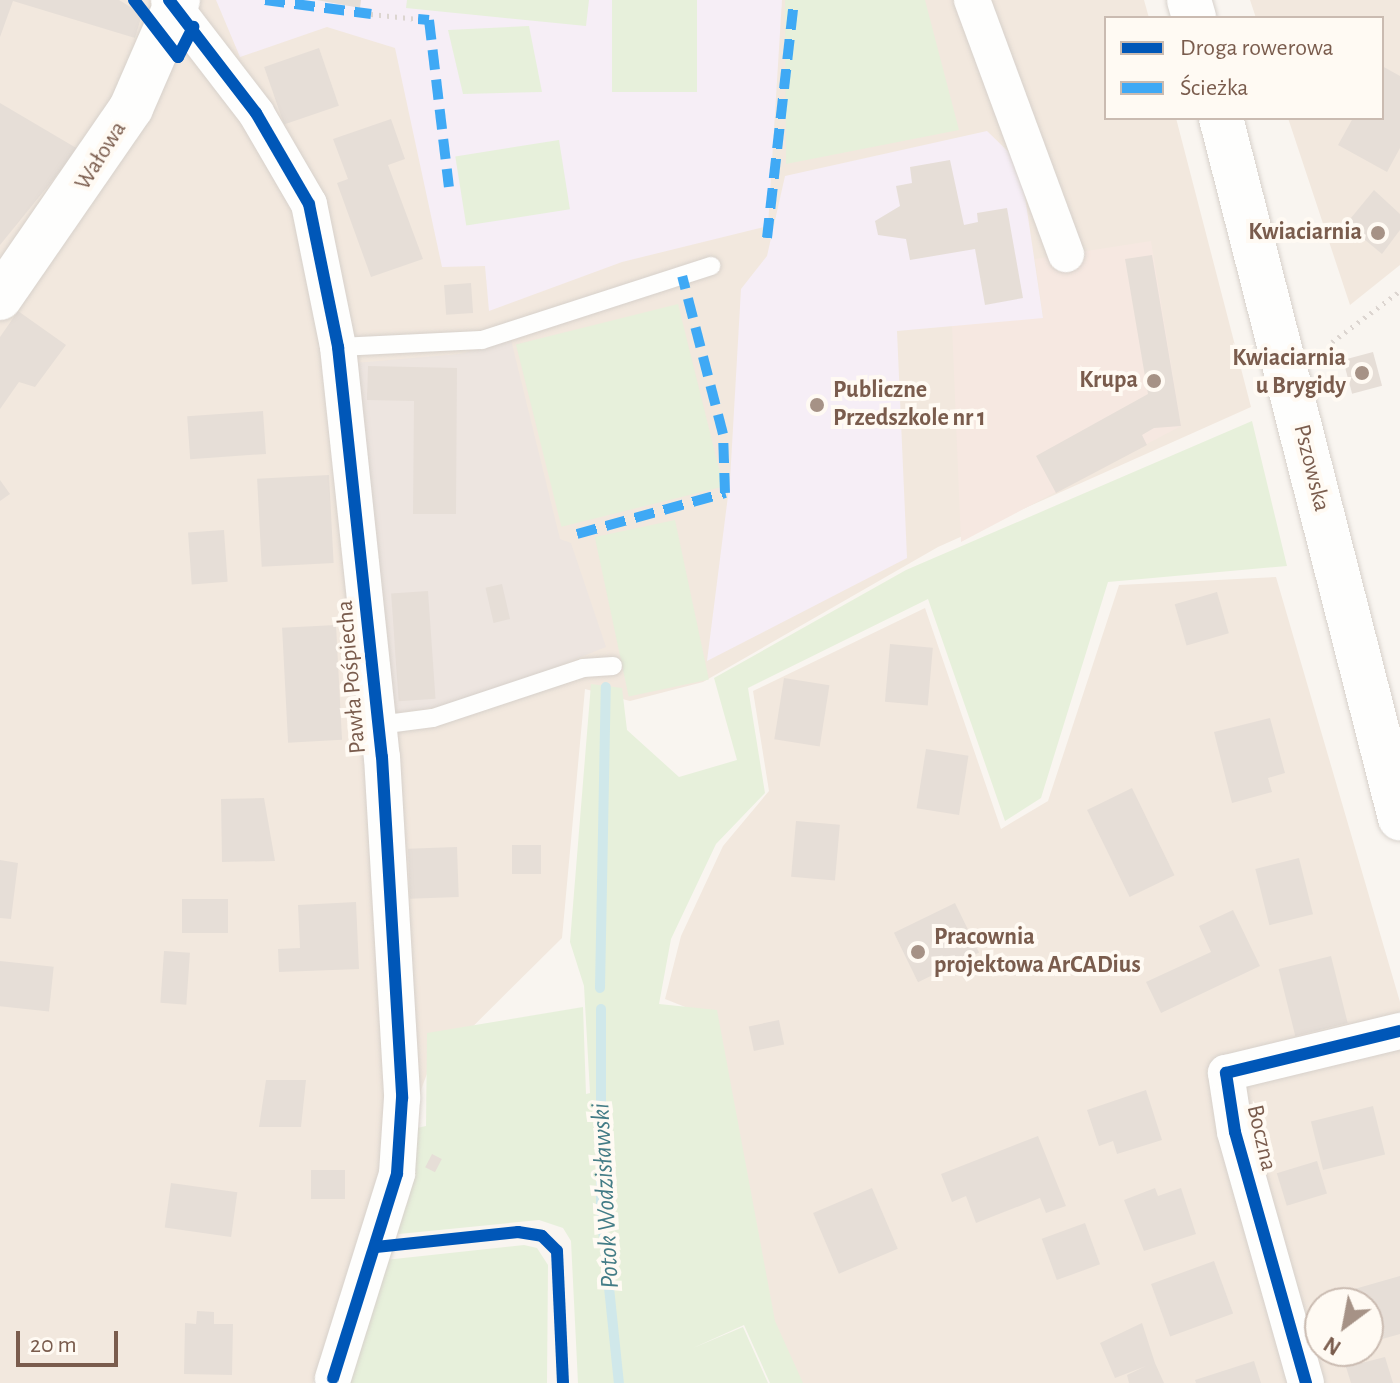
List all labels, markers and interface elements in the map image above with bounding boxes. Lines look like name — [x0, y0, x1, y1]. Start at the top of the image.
legend — [1104, 16, 1384, 120]
text: Droga rowerowa — [1180, 36, 1334, 60]
text: Ścieżka — [1180, 76, 1248, 100]
street label: Wałowa — [69, 116, 133, 196]
place label: Kwiaciarnia — [1248, 219, 1362, 247]
marker: Kwiaciarnia — [1369, 224, 1387, 242]
place label: Kwiaciarnia u Brygidy — [1232, 345, 1346, 401]
marker: Kwiaciarnia u Brygidy — [1353, 364, 1371, 382]
place label: Krupa — [1079, 367, 1138, 395]
marker: Krupa — [1145, 372, 1163, 390]
place label: Publiczne Przedszkole nr 1 — [833, 377, 986, 433]
marker: Publiczne Przedszkole nr 1 — [808, 396, 826, 414]
street label: Pszowska — [1286, 422, 1336, 514]
street label: Pawła Pośpiecha — [331, 599, 373, 755]
place label: Pracownia projektowa ArCADius — [934, 924, 1141, 980]
marker: Pracownia projektowa ArCADius — [909, 943, 927, 961]
street label: Boczna — [1239, 1102, 1283, 1174]
water label: Potok Wodzisławski — [586, 1103, 626, 1289]
north arrow — [1304, 1287, 1384, 1367]
scale bar — [20, 1315, 122, 1365]
text: N — [1320, 1332, 1345, 1359]
text: 20 m — [30, 1333, 77, 1357]

